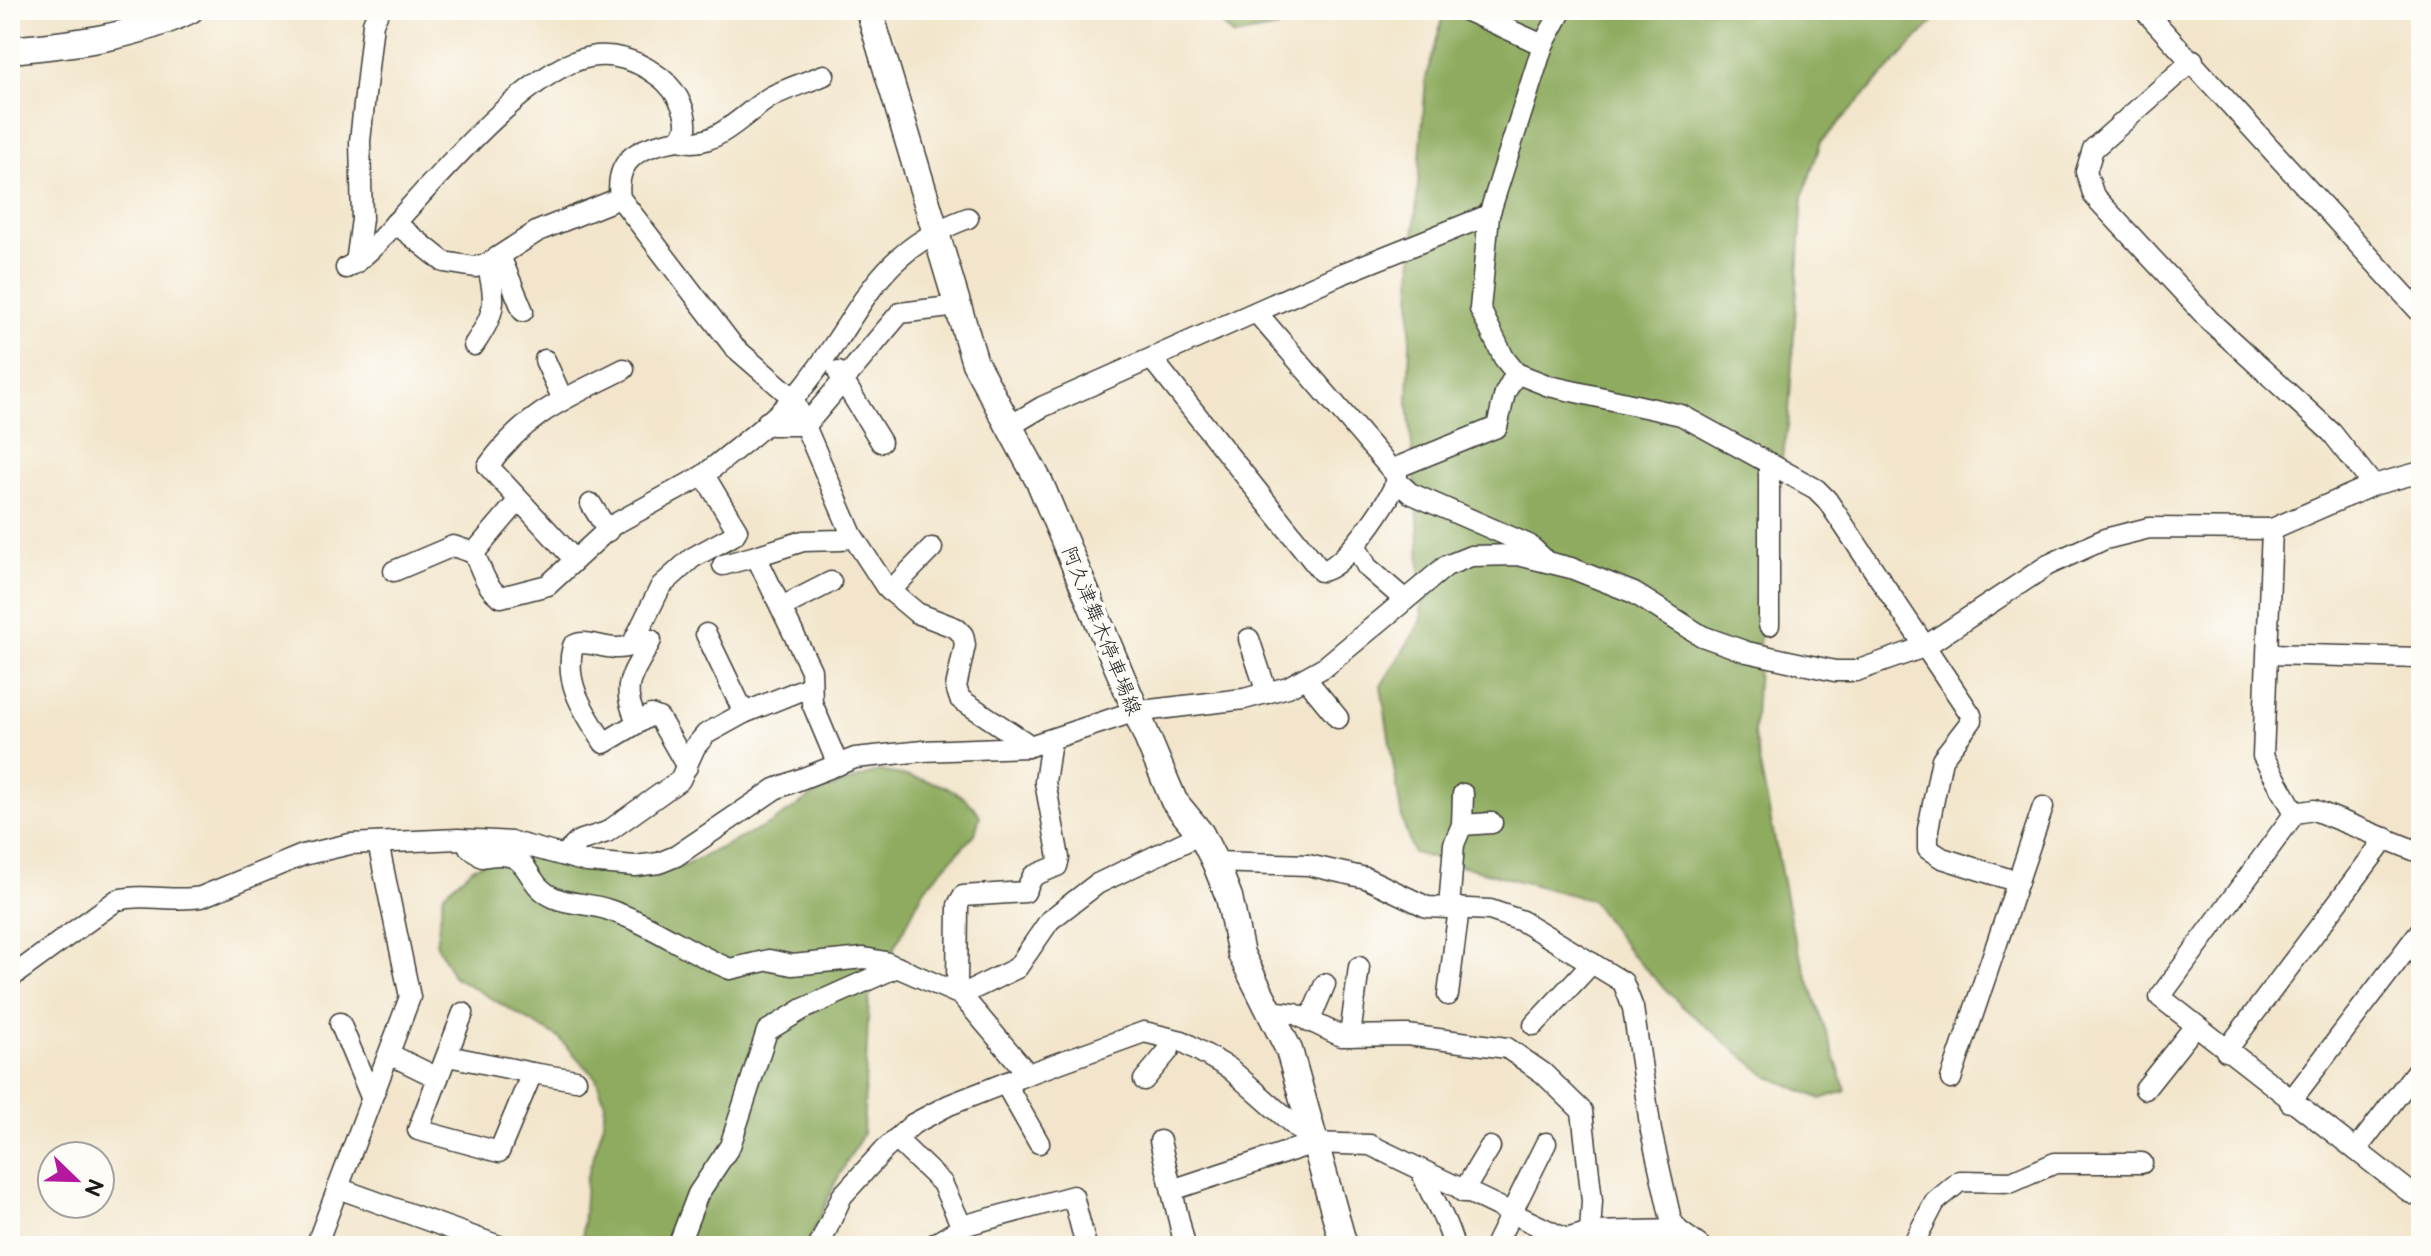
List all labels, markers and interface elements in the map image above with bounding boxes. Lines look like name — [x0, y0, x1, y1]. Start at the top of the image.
street label: 阿久津舞木停車場線 — [1056, 543, 1146, 719]
north arrow — [36, 1140, 116, 1220]
text: N — [77, 1174, 109, 1200]

